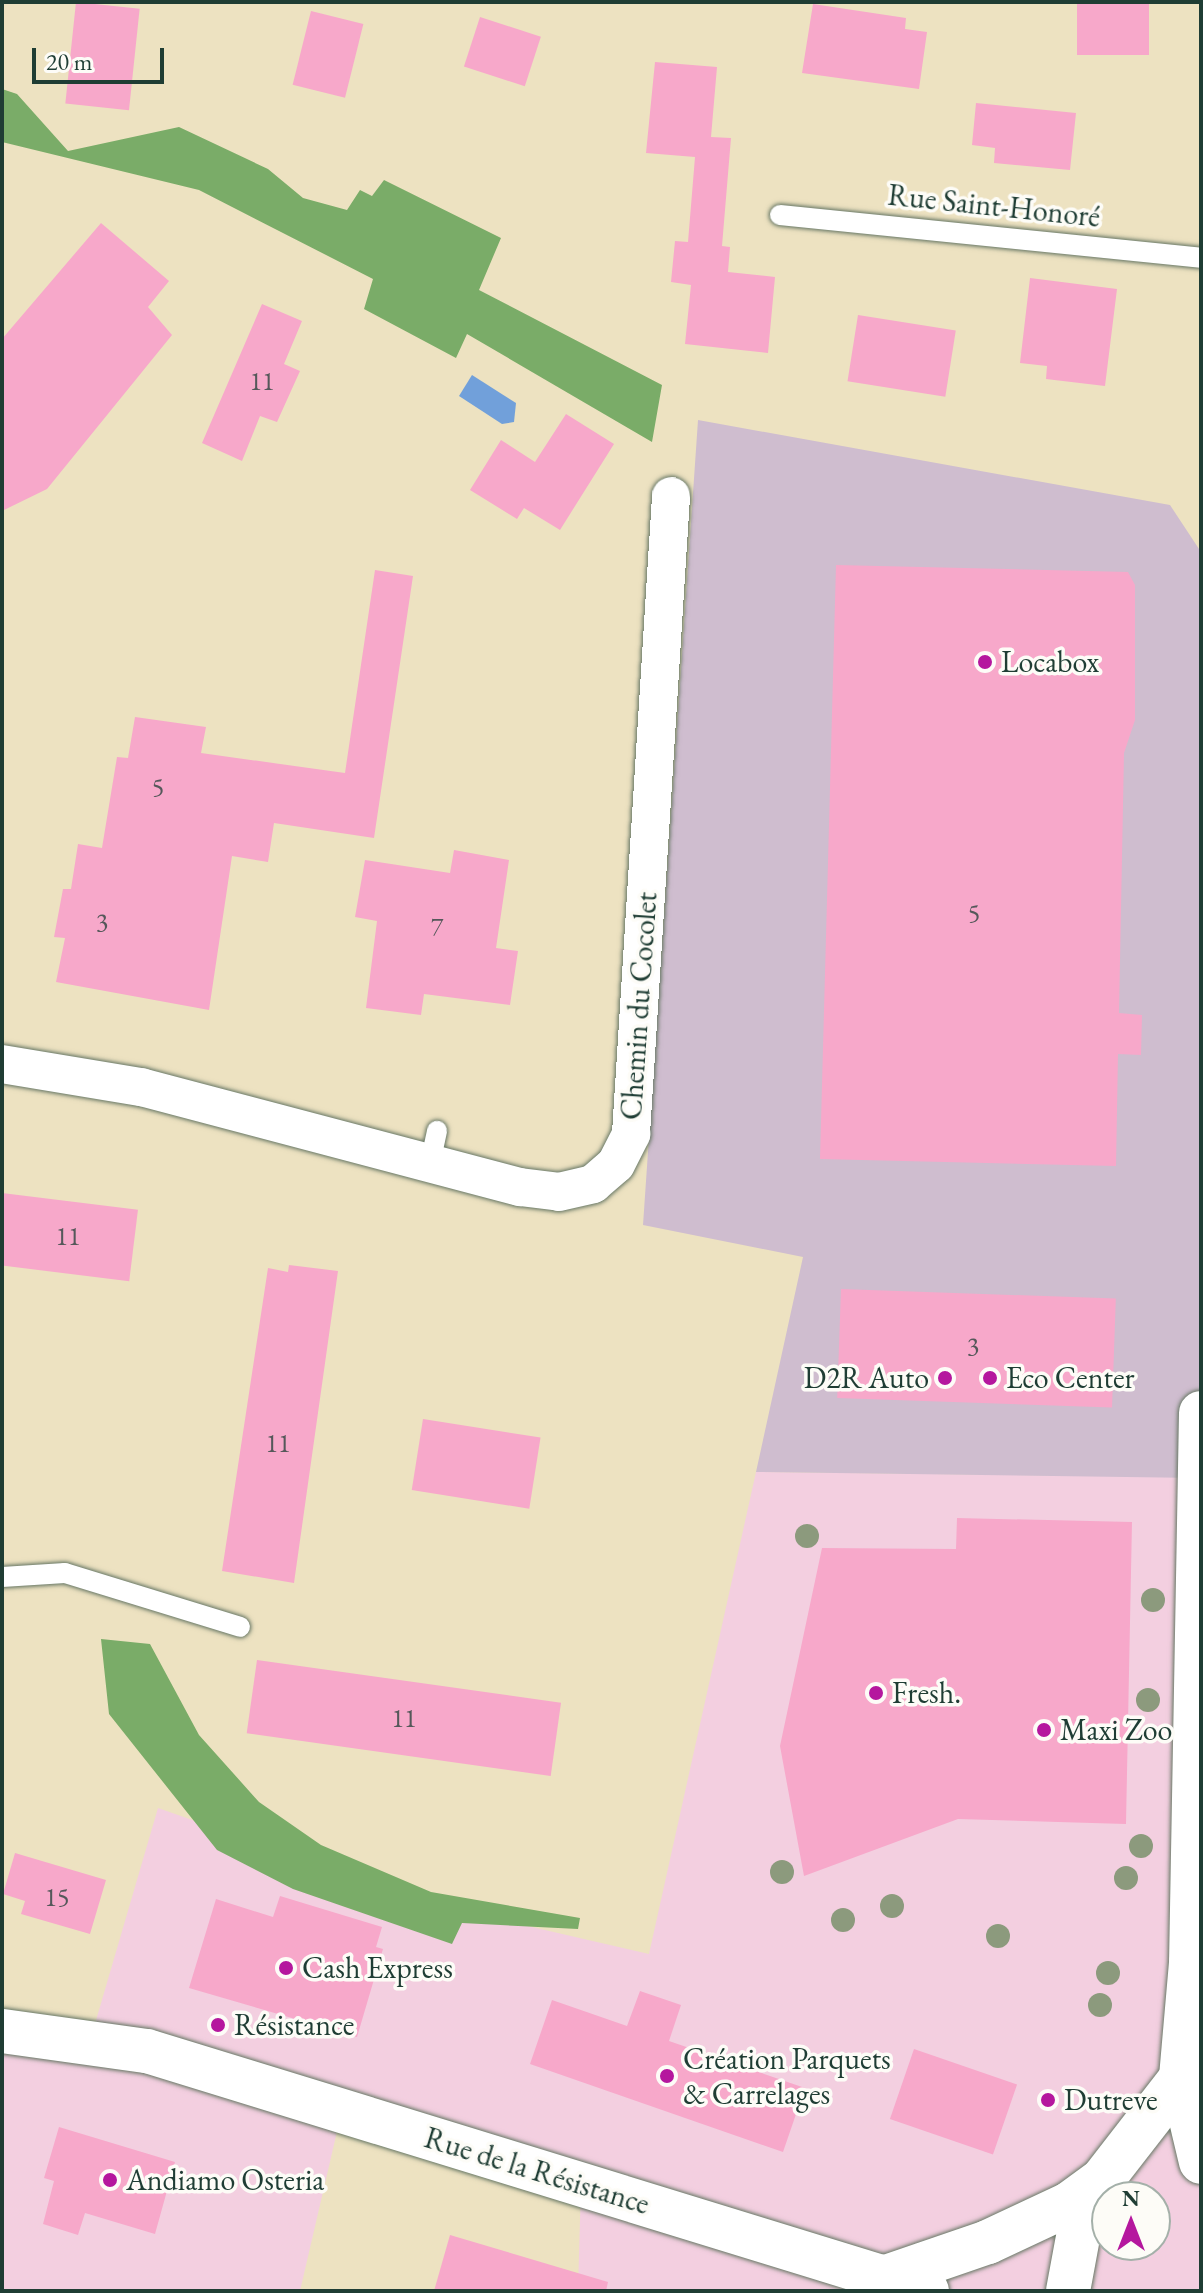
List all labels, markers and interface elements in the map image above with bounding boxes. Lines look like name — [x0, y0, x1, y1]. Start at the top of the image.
scale bar — [36, 32, 168, 82]
text: 20 m — [46, 46, 93, 77]
street label: Rue Saint-Honoré — [886, 177, 1102, 235]
house number: 11 — [250, 366, 274, 398]
place label: Locabox — [1001, 644, 1099, 680]
marker: Locabox — [976, 653, 994, 671]
house number: 5 — [152, 772, 164, 804]
street label: Chemin du Cocolet — [613, 891, 665, 1121]
house number: 5 — [968, 898, 980, 930]
house number: 3 — [96, 907, 108, 939]
house number: 7 — [431, 912, 443, 944]
house number: 11 — [56, 1221, 80, 1253]
house number: 3 — [967, 1331, 979, 1363]
place label: D2R Auto — [804, 1360, 929, 1396]
place label: Eco Center — [1006, 1360, 1135, 1396]
marker: D2R Auto — [936, 1369, 954, 1387]
marker: Eco Center — [981, 1369, 999, 1387]
house number: 11 — [266, 1428, 290, 1460]
place label: Fresh. — [892, 1675, 961, 1711]
marker: Fresh. — [867, 1684, 885, 1702]
house number: 11 — [392, 1703, 416, 1735]
place label: Maxi Zoo — [1060, 1712, 1172, 1748]
marker: Maxi Zoo — [1035, 1721, 1053, 1739]
house number: 15 — [45, 1882, 69, 1914]
place label: Cash Express — [302, 1950, 453, 1986]
marker: Cash Express — [277, 1959, 295, 1977]
place label: Résistance — [234, 2007, 354, 2043]
marker: Résistance — [209, 2016, 227, 2034]
place label: Création Parquets & Carrelages — [683, 2041, 891, 2112]
marker: Création Parquets & Carrelages — [658, 2067, 676, 2085]
place label: Dutreve — [1064, 2082, 1158, 2118]
marker: Dutreve — [1039, 2091, 1057, 2109]
street label: Rue de la Résistance — [420, 2120, 654, 2222]
place label: Andiamo Osteria — [126, 2162, 324, 2198]
marker: Andiamo Osteria — [101, 2171, 119, 2189]
north arrow — [1091, 2181, 1171, 2261]
text: N — [1122, 2184, 1140, 2213]

